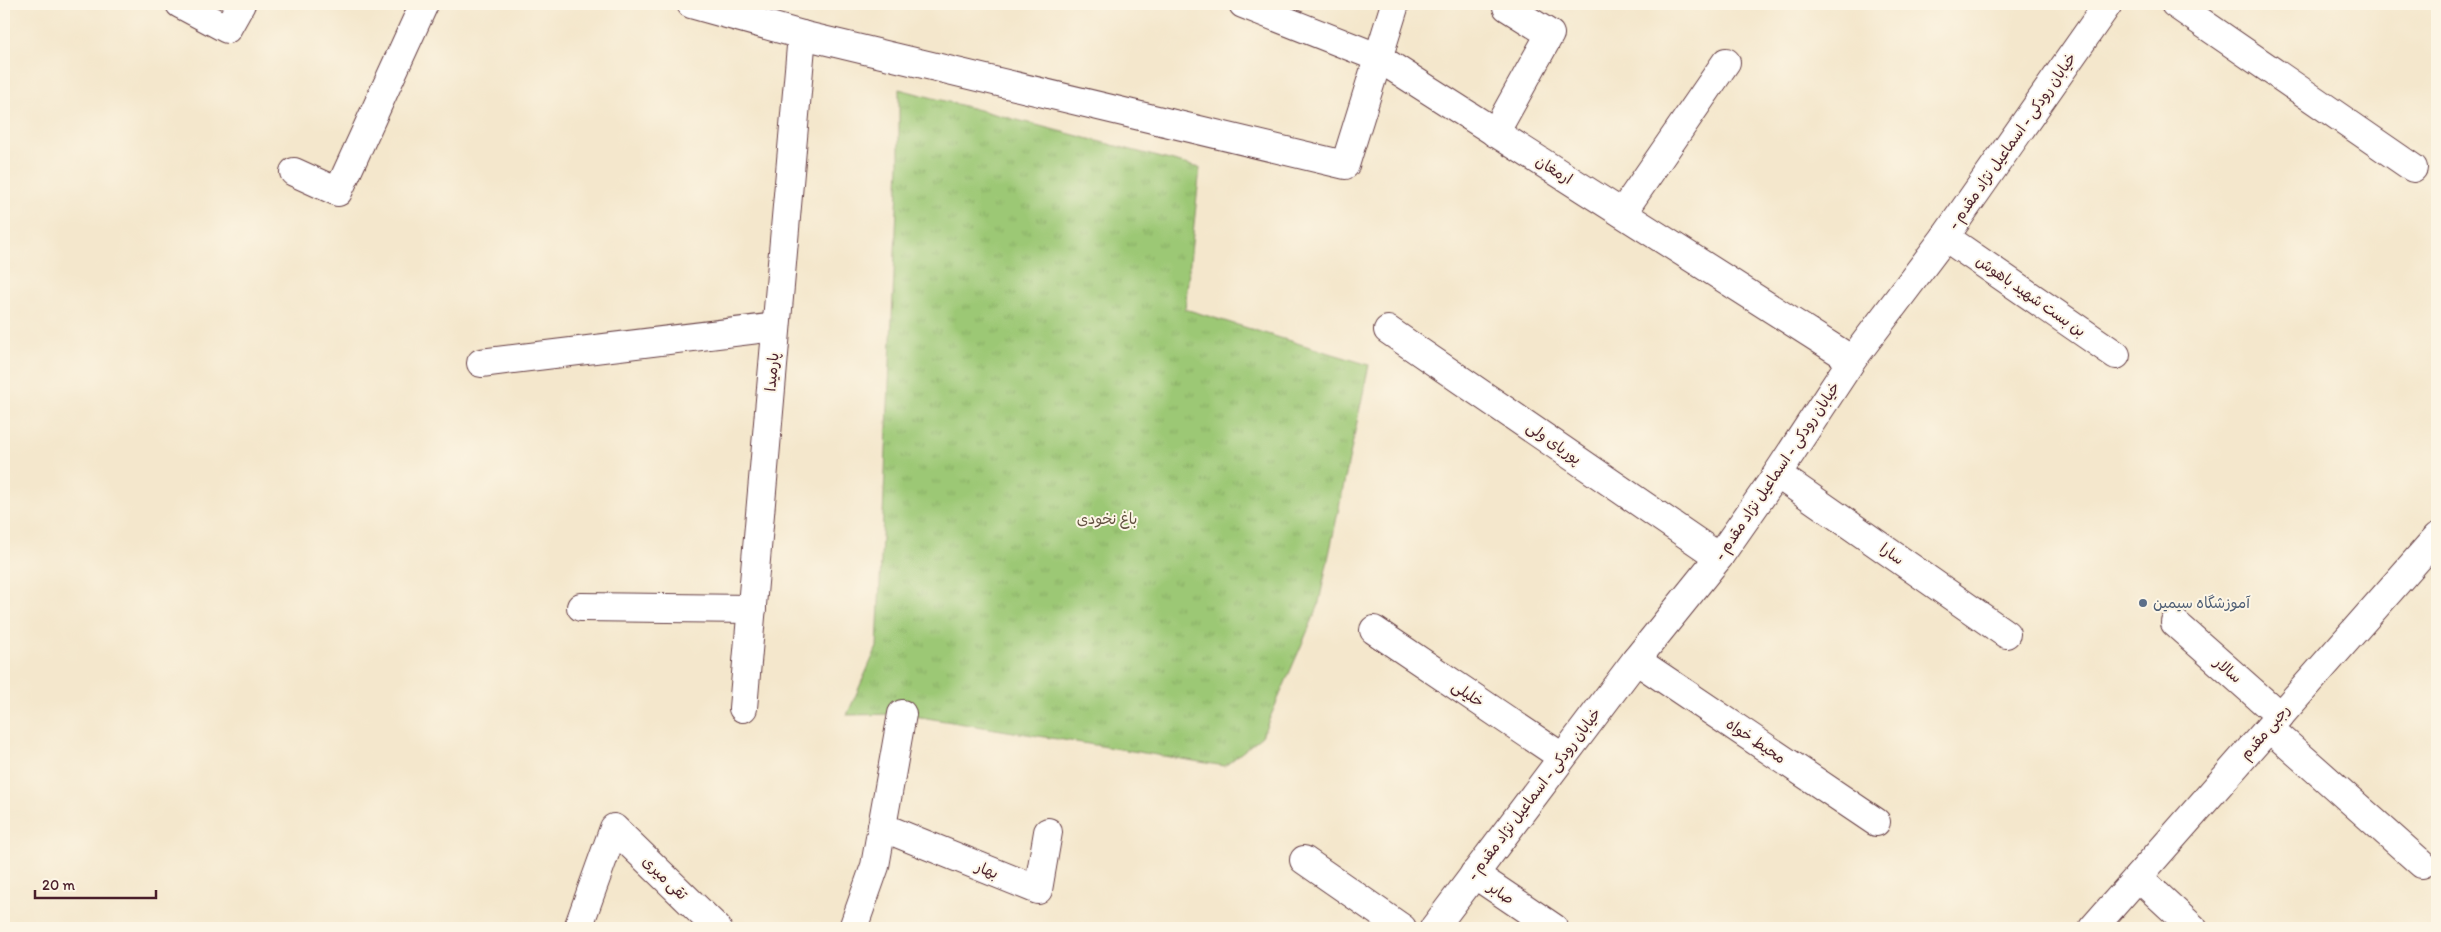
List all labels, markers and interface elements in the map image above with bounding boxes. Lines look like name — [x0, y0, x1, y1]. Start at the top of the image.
street label: - خیابان رودکی - اسماعیل نژاد مقدم — [1944, 49, 2082, 234]
street label: ارمغان — [1532, 152, 1576, 188]
street label: بن بست شهید باهوش — [1973, 251, 2089, 341]
street label: پارمیدا — [761, 352, 784, 392]
street label: - خیابان رودکی - اسماعیل نژاد مقدم — [1711, 378, 1845, 565]
street label: پوریای ولی — [1523, 418, 1585, 469]
park label: باغ نخودی — [1077, 510, 1137, 529]
street label: سارا — [1876, 539, 1908, 569]
place label: آموزشگاه سیمین — [2153, 594, 2251, 612]
marker: آموزشگاه سیمین — [2137, 597, 2149, 609]
street label: سالار — [2210, 653, 2245, 687]
street label: خلیلی — [1448, 677, 1487, 712]
street label: رجبی مقدم — [2236, 701, 2295, 765]
street label: - خیابان رودکی - اسماعیل نژاد مقدم — [1463, 704, 1606, 885]
street label: محیط خواه — [1723, 715, 1789, 767]
street label: تقی میری — [638, 852, 692, 905]
street label: بهار — [972, 857, 1001, 883]
scale bar — [35, 867, 156, 899]
text: 20 m — [42, 876, 76, 894]
street label: صابر — [1483, 877, 1517, 908]

